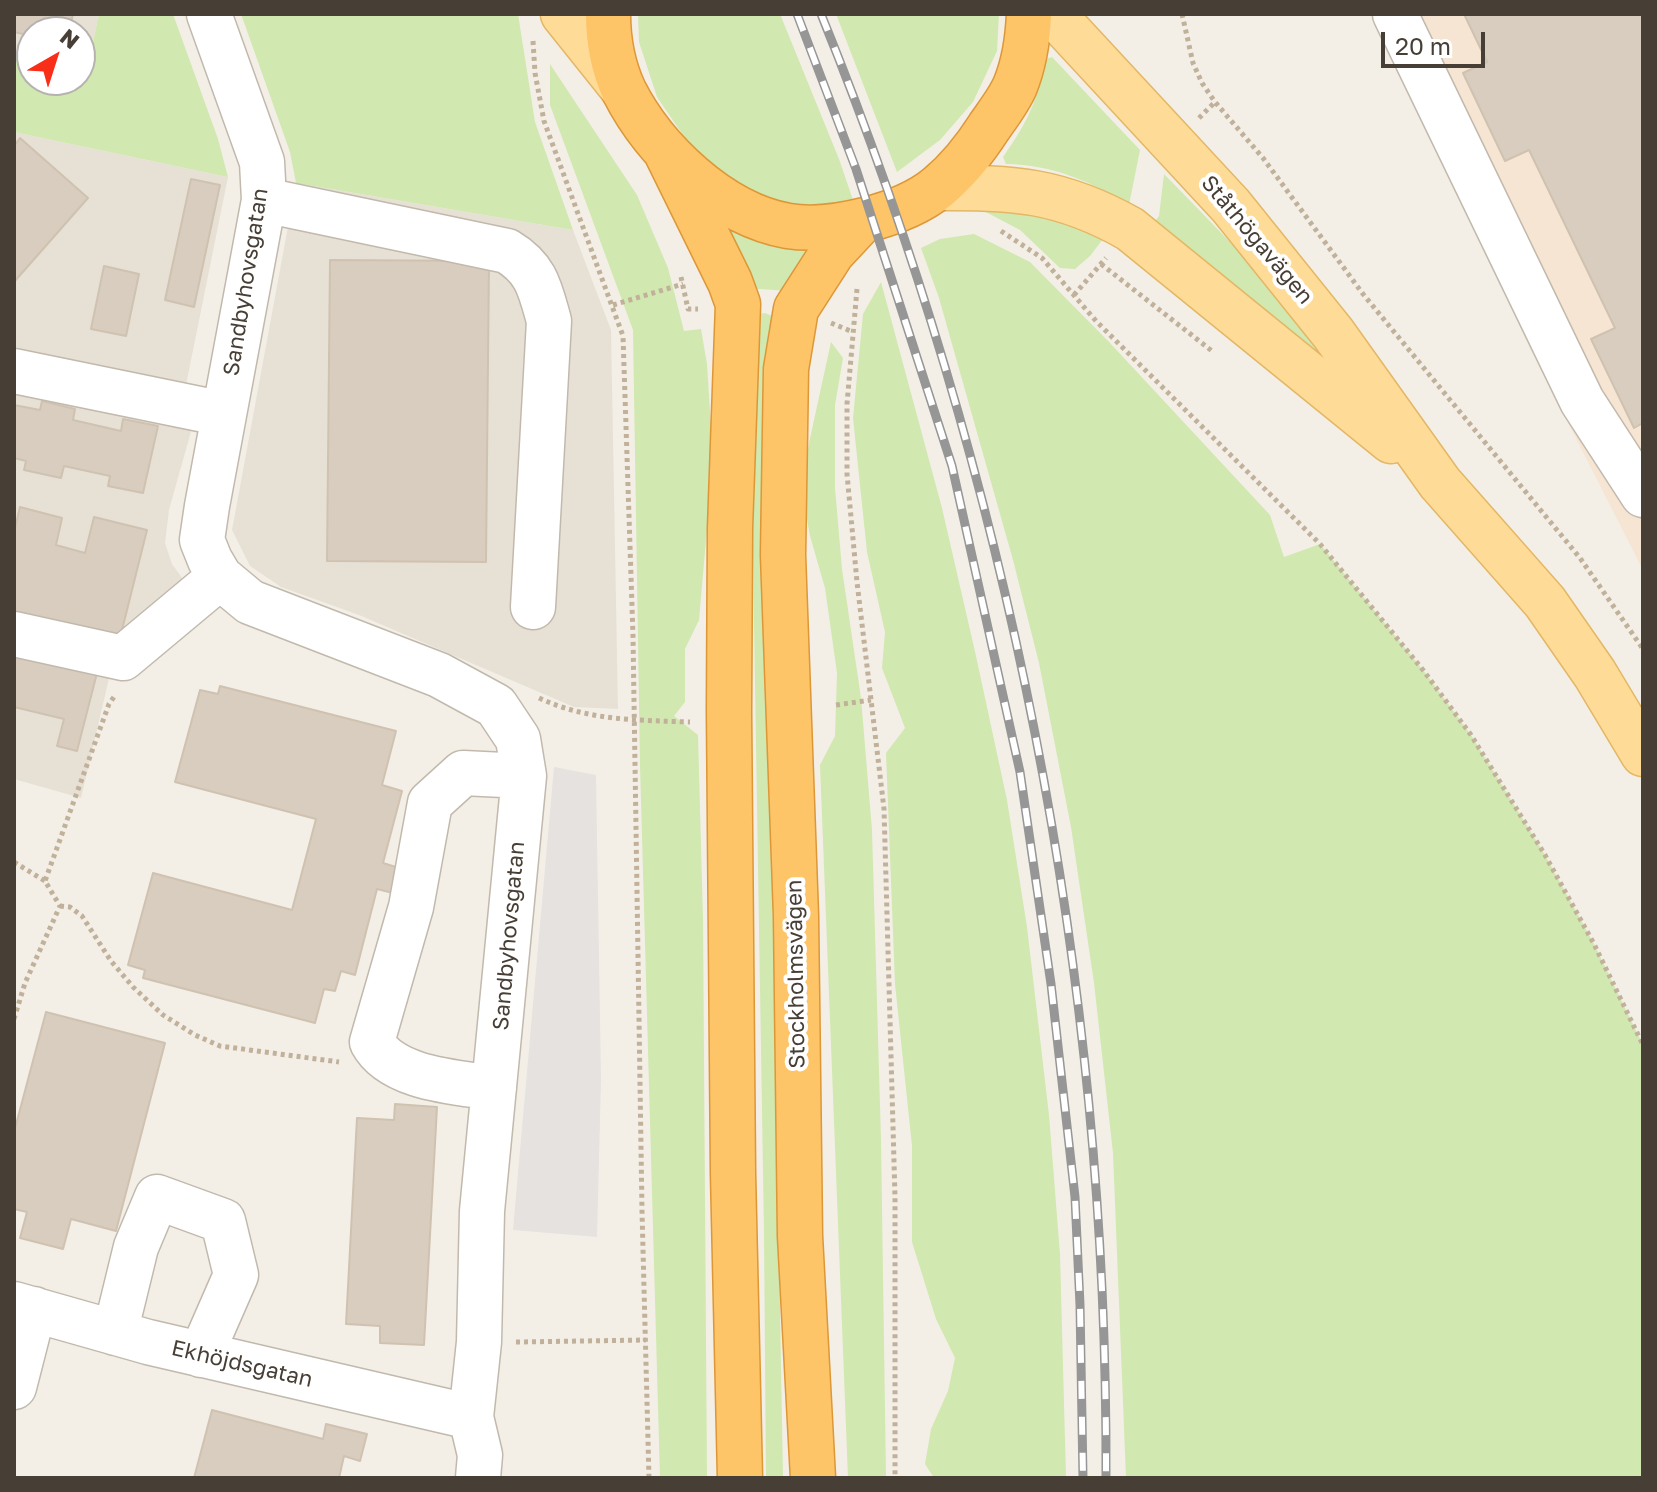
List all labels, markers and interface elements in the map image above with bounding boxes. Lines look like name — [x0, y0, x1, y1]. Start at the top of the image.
north arrow — [16, 16, 96, 96]
scale bar — [1385, 16, 1489, 66]
text: N — [55, 23, 85, 54]
text: 20 m — [1395, 31, 1451, 60]
street label: Ståthögavägen — [1196, 170, 1318, 310]
street label: Sandbyhovsgatan — [218, 186, 274, 378]
street label: Sandbyhovsgatan — [488, 840, 530, 1032]
street label: Stockholmsvägen — [781, 879, 811, 1069]
street label: Ekhöjdsgatan — [169, 1335, 315, 1393]

